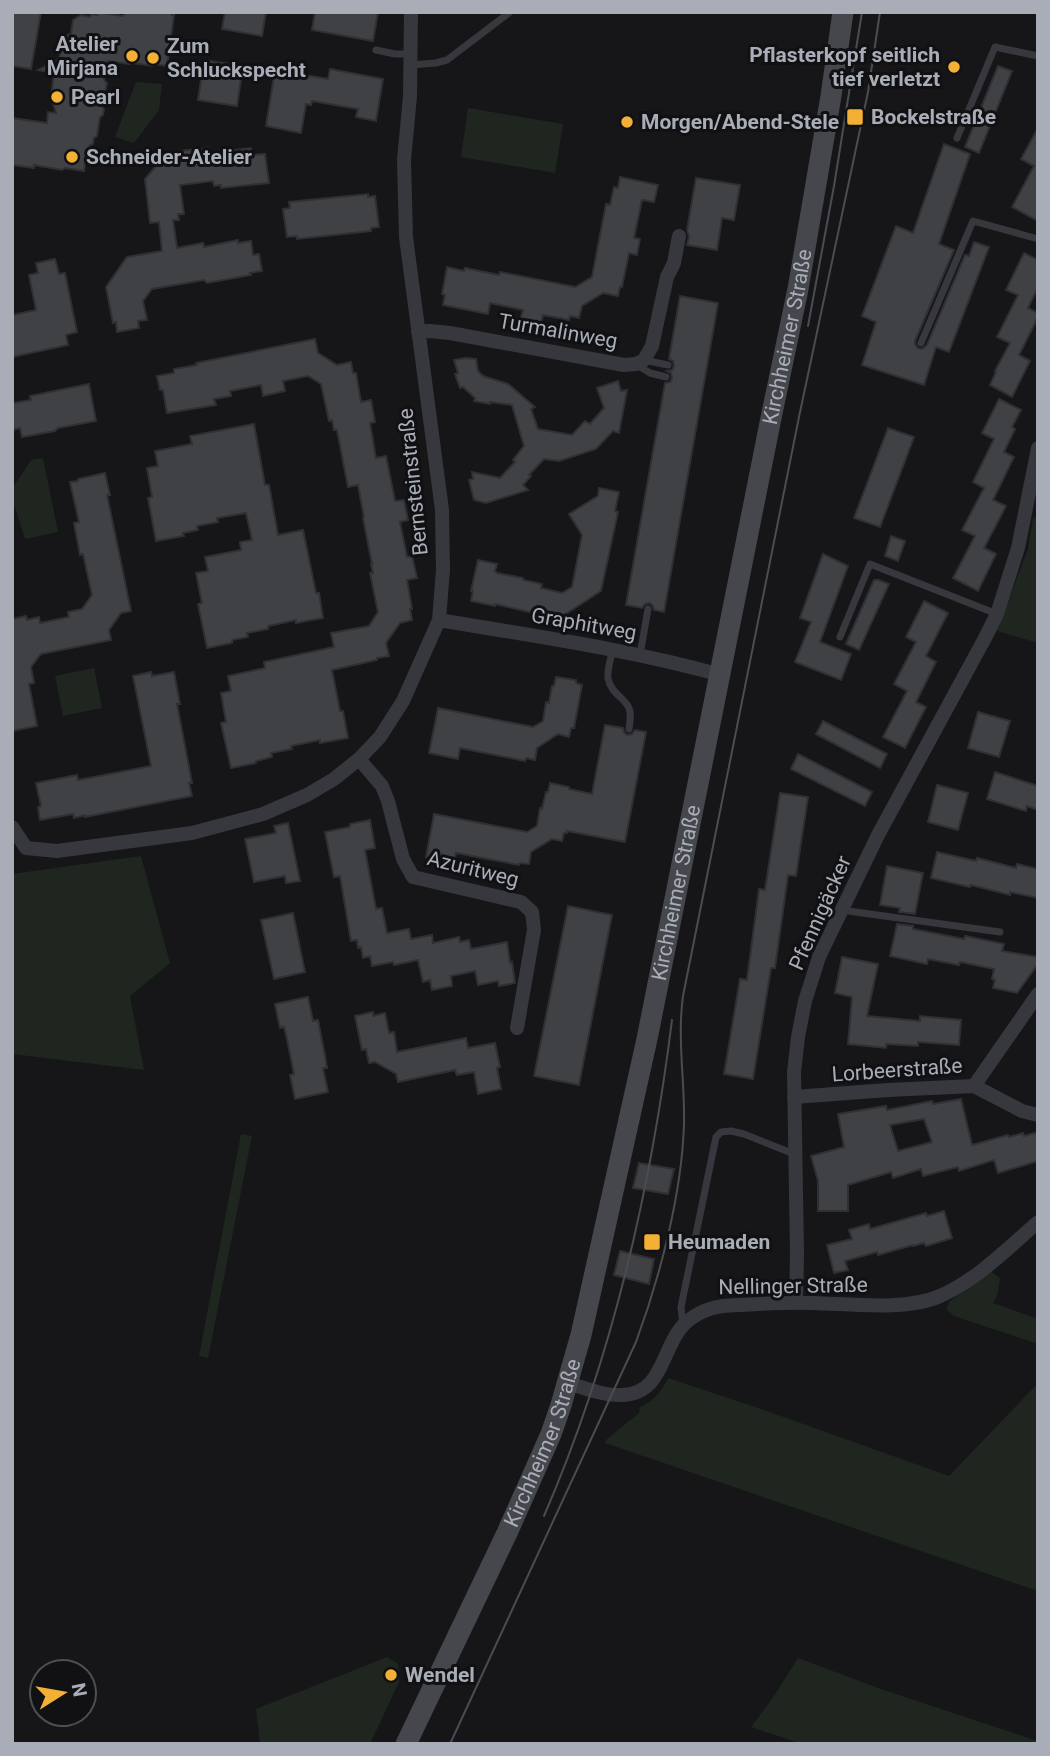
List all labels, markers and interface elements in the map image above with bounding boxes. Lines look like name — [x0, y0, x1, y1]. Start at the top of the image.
place label: Atelier Mirjana — [47, 32, 118, 80]
place label: Zum Schluckspecht — [167, 34, 306, 82]
place label: Pflasterkopf seitlich tief verletzt — [749, 43, 940, 91]
marker: Atelier Mirjana — [124, 48, 140, 64]
marker: Zum Schluckspecht — [145, 50, 161, 66]
marker: Pflasterkopf seitlich tief verletzt — [946, 59, 962, 75]
place label: Pearl — [71, 85, 120, 109]
marker: Pearl — [49, 89, 65, 105]
place label: Bockelstraße — [871, 105, 996, 129]
marker: Bockelstraße — [845, 107, 865, 127]
place label: Morgen/Abend-Stele — [641, 110, 839, 134]
marker: Morgen/Abend-Stele — [619, 114, 635, 130]
place label: Schneider-Atelier — [86, 145, 252, 169]
marker: Schneider-Atelier — [64, 149, 80, 165]
street label: Kirchheimer Straße — [758, 247, 817, 427]
street label: Turmalinweg — [497, 309, 619, 353]
street label: Bernsteinstraße — [393, 407, 433, 557]
street label: Graphitweg — [529, 603, 639, 645]
street label: Kirchheimer Straße — [647, 803, 705, 983]
street label: Azuritweg — [425, 846, 521, 892]
street label: Pfennigäcker — [784, 852, 856, 974]
street label: Lorbeerstraße — [831, 1053, 963, 1087]
place label: Heumaden — [668, 1230, 770, 1254]
marker: Heumaden — [642, 1232, 662, 1252]
street label: Nellinger Straße — [718, 1273, 868, 1299]
street label: Kirchheimer Straße — [499, 1356, 586, 1531]
north arrow — [28, 1658, 98, 1728]
place label: Wendel — [405, 1663, 475, 1687]
marker: Wendel — [383, 1667, 399, 1683]
text: N — [67, 1681, 92, 1699]

